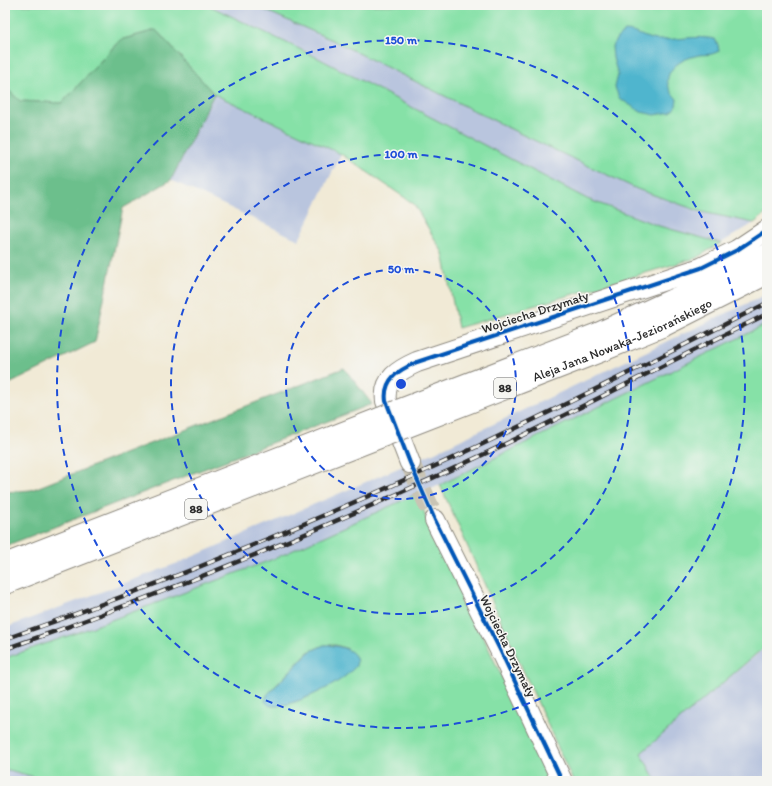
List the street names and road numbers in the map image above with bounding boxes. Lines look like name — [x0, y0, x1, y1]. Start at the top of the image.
street label: Wojciecha Drzymały — [480, 288, 590, 336]
street label: Aleja Jana Nowaka-Jeziorańskiego — [530, 295, 714, 384]
road number: 88 — [494, 378, 516, 398]
road number: 88 — [185, 499, 207, 519]
street label: Wojciecha Drzymały — [477, 593, 539, 699]

